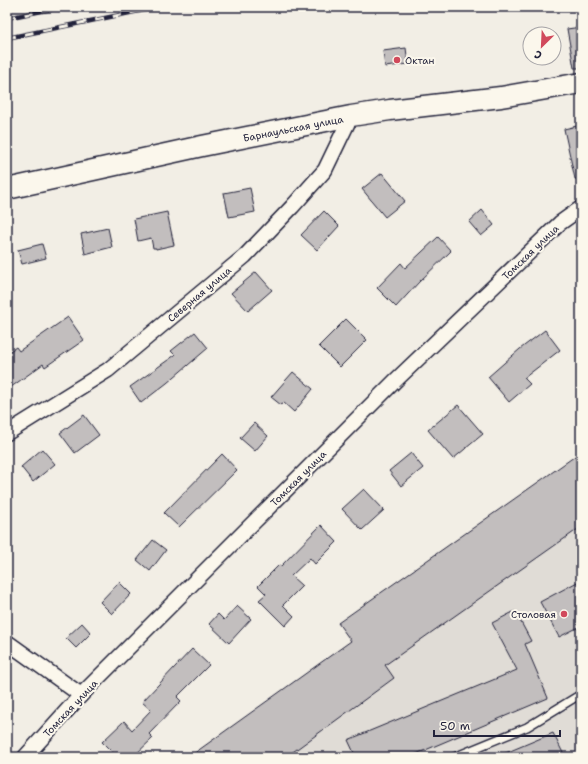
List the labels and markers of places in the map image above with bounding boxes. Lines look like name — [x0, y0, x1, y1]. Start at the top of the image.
place label: Октан — [405, 54, 434, 67]
marker: Октан — [392, 55, 402, 65]
place label: Столовая — [511, 608, 556, 621]
marker: Столовая — [559, 609, 569, 619]

